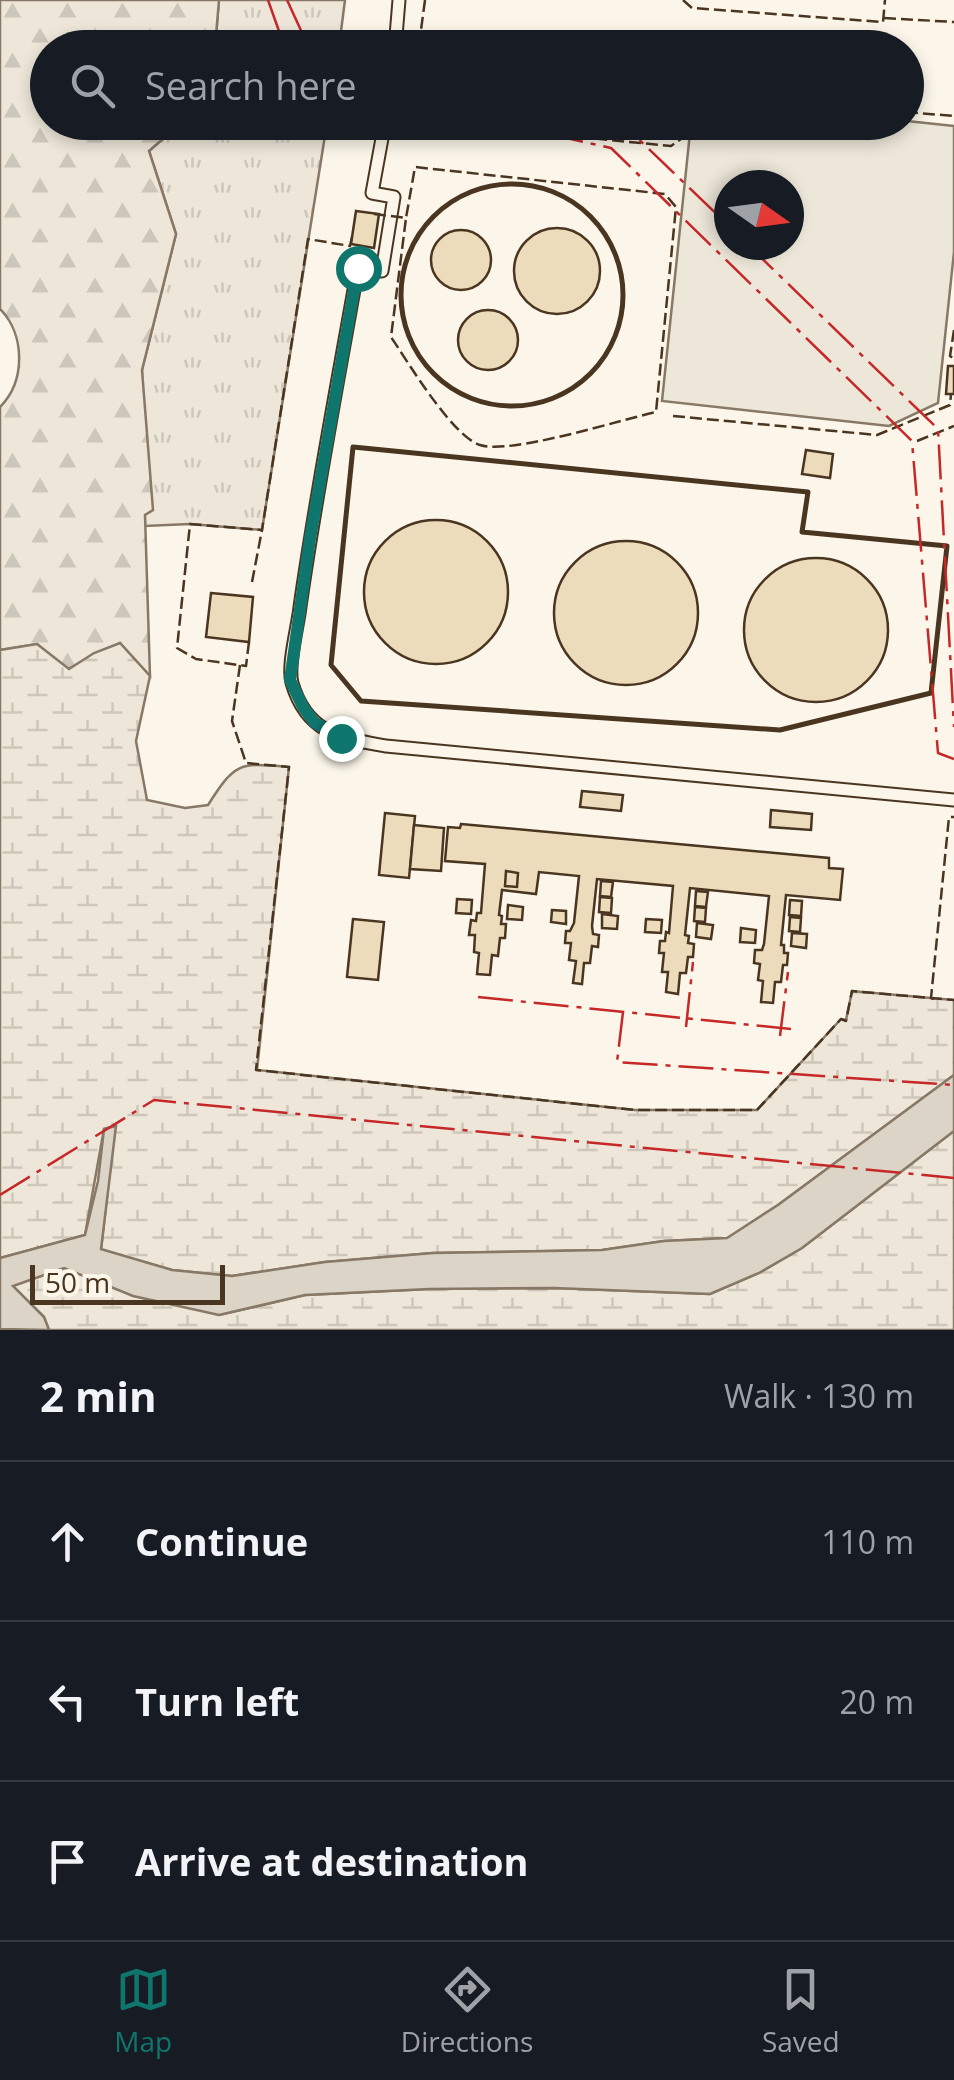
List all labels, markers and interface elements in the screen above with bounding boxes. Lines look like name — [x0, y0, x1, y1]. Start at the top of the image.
search box — [30, 30, 924, 140]
icon: search — [65, 58, 120, 113]
text: Search here — [145, 59, 357, 111]
north arrow — [714, 170, 804, 260]
route start — [336, 246, 382, 292]
route end — [319, 716, 365, 762]
scale bar — [30, 1260, 225, 1304]
text: 50 m — [45, 1263, 110, 1301]
text: 2 min — [40, 1367, 157, 1424]
text: Walk · 130 m — [724, 1374, 914, 1417]
icon: ahead — [40, 1514, 95, 1569]
text: Continue — [135, 1515, 308, 1567]
text: 110 m — [821, 1520, 914, 1563]
icon: left — [40, 1674, 95, 1729]
text: Turn left — [135, 1675, 299, 1727]
text: 20 m — [839, 1680, 914, 1723]
icon: arrive — [40, 1834, 95, 1889]
text: Arrive at destination — [135, 1835, 529, 1887]
tab: Map — [114, 1962, 172, 2060]
tab: Directions — [401, 1962, 533, 2060]
tab: Saved — [762, 1962, 840, 2060]

